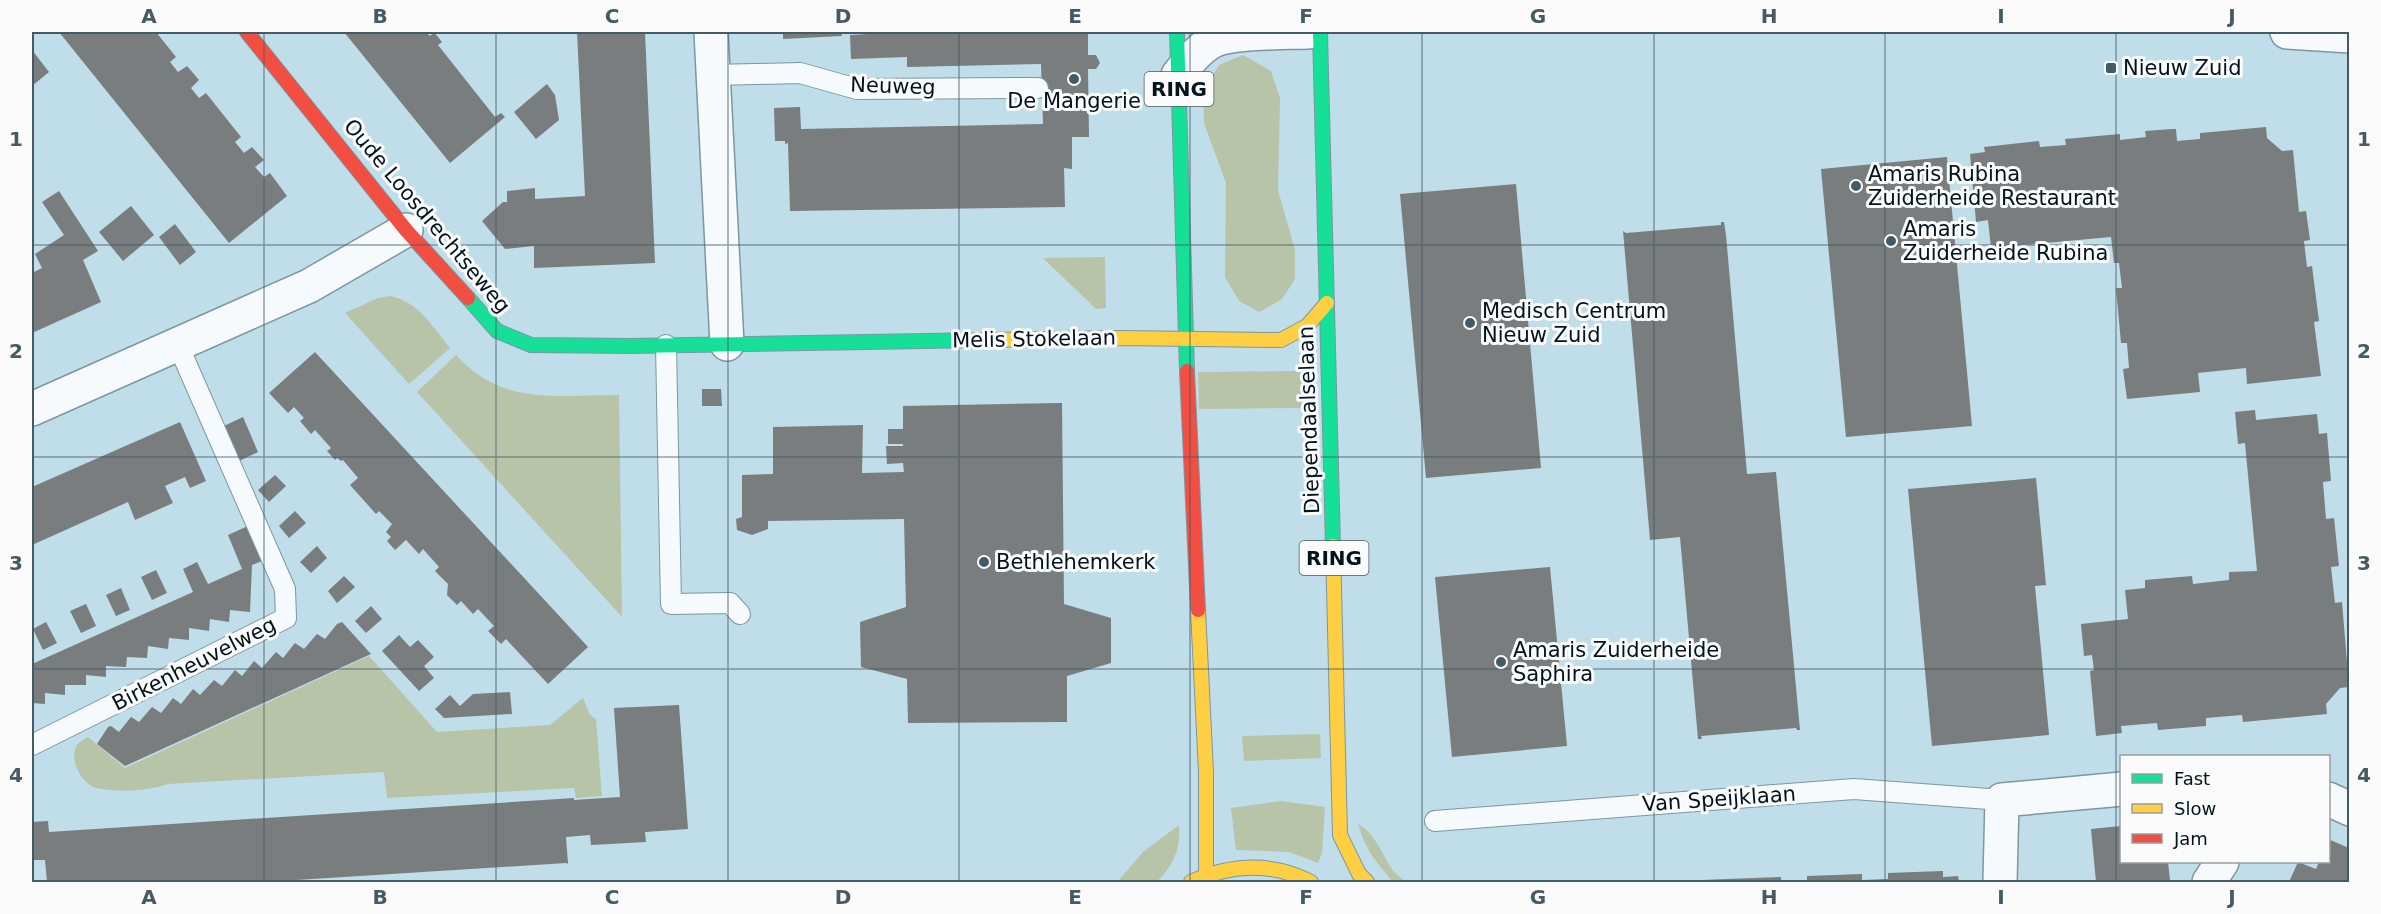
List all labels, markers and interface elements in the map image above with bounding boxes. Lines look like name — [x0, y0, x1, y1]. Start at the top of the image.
text: A — [141, 4, 157, 28]
text: B — [372, 4, 388, 28]
text: C — [605, 4, 619, 28]
text: D — [835, 4, 851, 28]
text: E — [1068, 4, 1082, 28]
text: F — [1299, 4, 1313, 28]
text: G — [1530, 4, 1546, 28]
text: H — [1761, 4, 1777, 28]
text: I — [1997, 4, 2005, 28]
text: J — [2226, 4, 2236, 28]
place label: Nieuw Zuid — [2123, 56, 2241, 80]
marker: Nieuw Zuid — [2104, 61, 2118, 75]
marker: De Mangerie — [1067, 72, 1081, 86]
road number: RING — [1144, 72, 1214, 106]
street label: Neuweg — [850, 73, 936, 99]
place label: De Mangerie — [1007, 89, 1141, 113]
street label: Oude Loosdrechtseweg — [339, 114, 515, 318]
text: 1 — [9, 127, 23, 151]
text: 1 — [2357, 127, 2371, 151]
place label: Amaris Rubina Zuiderheide Restaurant — [1868, 162, 2116, 210]
marker: Amaris Rubina Zuiderheide Restaurant — [1849, 179, 1863, 193]
place label: Amaris Zuiderheide Rubina — [1903, 217, 2108, 265]
marker: Amaris Zuiderheide Rubina — [1884, 234, 1898, 248]
place label: Medisch Centrum Nieuw Zuid — [1482, 299, 1666, 347]
marker: Medisch Centrum Nieuw Zuid — [1463, 316, 1477, 330]
street label: Melis Stokelaan — [952, 326, 1116, 352]
street label: Diependaalselaan — [1294, 326, 1324, 514]
text: 2 — [9, 339, 23, 363]
text: 2 — [2357, 339, 2371, 363]
road number: RING — [1300, 541, 1368, 575]
place label: Bethlehemkerk — [996, 550, 1156, 574]
text: 3 — [9, 551, 23, 575]
text: 3 — [2357, 551, 2371, 575]
marker: Bethlehemkerk — [977, 555, 991, 569]
street label: Birkenheuvelweg — [108, 612, 280, 716]
place label: Amaris Zuiderheide Saphira — [1513, 638, 1719, 686]
marker: Amaris Zuiderheide Saphira — [1494, 655, 1508, 669]
legend — [2120, 755, 2330, 863]
text: 4 — [9, 763, 23, 787]
text: 4 — [2357, 763, 2371, 787]
text: Fast — [2174, 768, 2210, 789]
street label: Van Speijklaan — [1641, 782, 1797, 816]
text: Slow — [2174, 798, 2216, 819]
text: Jam — [2173, 828, 2208, 849]
text: A — [141, 885, 157, 909]
text: B — [372, 885, 388, 909]
text: C — [605, 885, 619, 909]
text: D — [835, 885, 851, 909]
text: E — [1068, 885, 1082, 909]
text: F — [1299, 885, 1313, 909]
text: G — [1530, 885, 1546, 909]
text: H — [1761, 885, 1777, 909]
text: I — [1997, 885, 2005, 909]
text: J — [2226, 885, 2236, 909]

